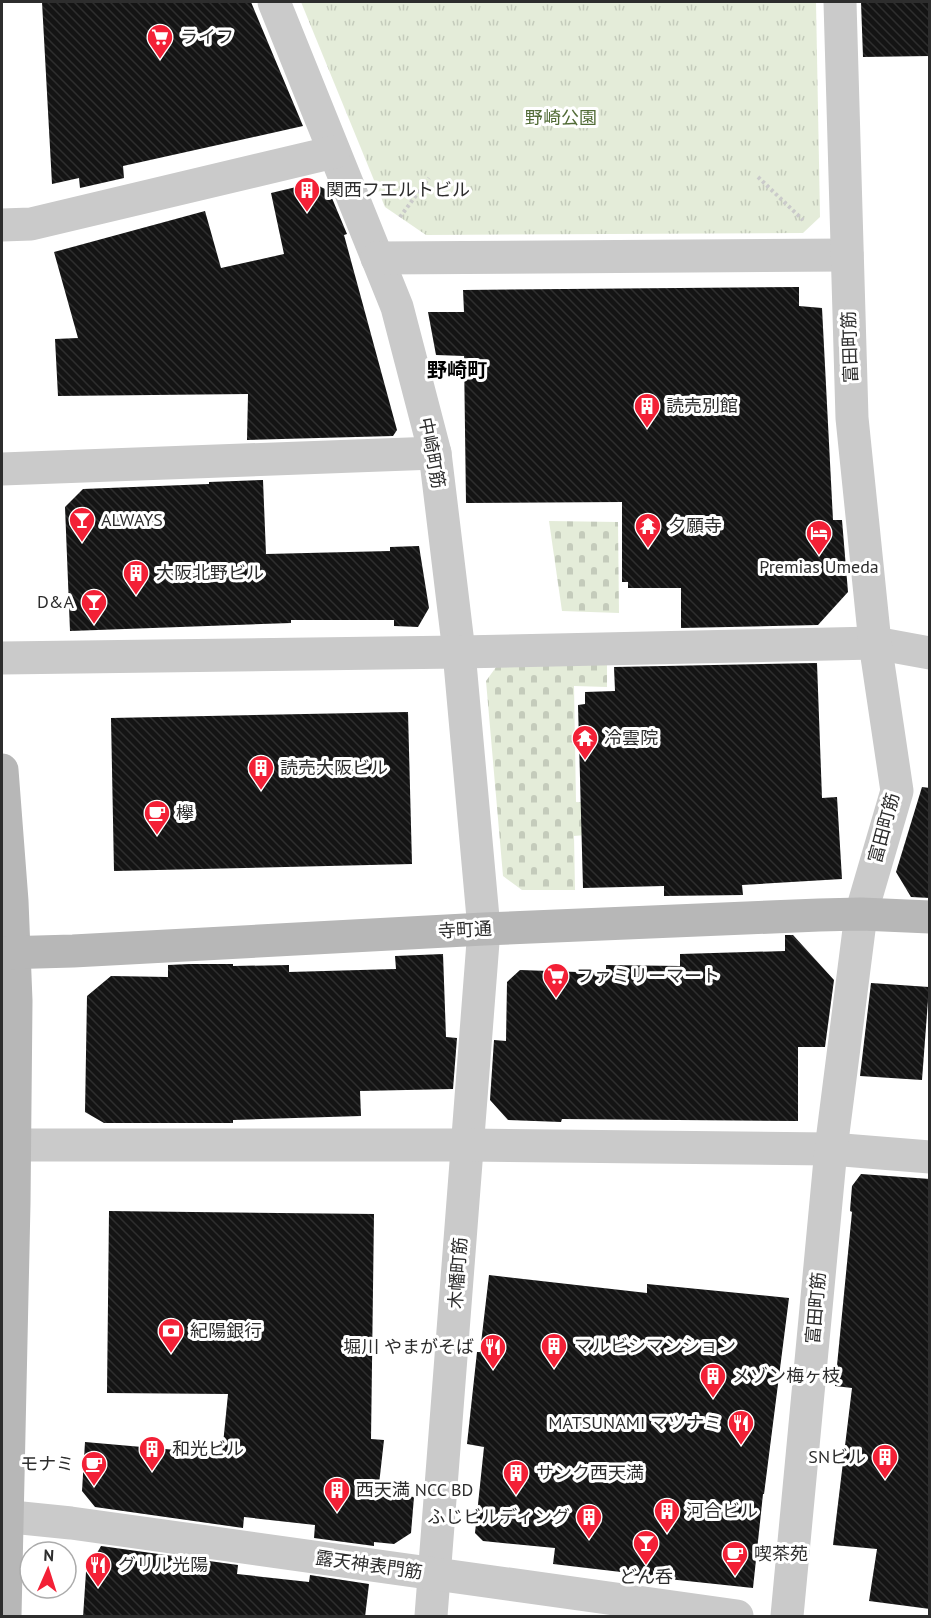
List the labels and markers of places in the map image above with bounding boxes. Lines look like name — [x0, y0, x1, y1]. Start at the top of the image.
supermarket icon: ライフ — [145, 22, 175, 60]
place label: ライフ — [180, 25, 234, 48]
building icon: 関西フエルトビル — [292, 175, 322, 213]
place label: 関西フエルトビル — [326, 178, 470, 201]
building icon: 読売別館 — [632, 391, 662, 429]
place label: 読売別館 — [666, 394, 738, 417]
bar icon: ALWAYS — [67, 505, 97, 543]
place label: ALWAYS — [101, 508, 163, 531]
temple icon: 夕願寺 — [633, 511, 663, 549]
place label: 夕願寺 — [668, 514, 722, 537]
hotel icon: Premias Umeda — [804, 518, 834, 556]
place label: Premias Umeda — [759, 555, 879, 578]
building icon: 大阪北野ビル — [121, 558, 151, 596]
place label: 大阪北野ビル — [156, 561, 264, 584]
bar icon: D&A — [79, 587, 109, 625]
place label: D&A — [37, 590, 74, 613]
temple icon: 冷雲院 — [570, 723, 600, 761]
place label: 冷雲院 — [604, 726, 658, 749]
building icon: 読売大阪ビル — [246, 753, 276, 791]
place label: 読売大阪ビル — [280, 756, 388, 779]
cafe icon: 欅 — [142, 798, 172, 836]
place label: 欅 — [176, 801, 194, 824]
supermarket icon: ファミリーマート — [541, 961, 571, 999]
place label: ファミリーマート — [576, 964, 720, 987]
bank icon: 紀陽銀行 — [156, 1316, 186, 1354]
place label: 紀陽銀行 — [190, 1319, 262, 1342]
building icon: マルビシマンション — [539, 1331, 569, 1369]
restaurant icon: 堀川 やまがそば — [478, 1332, 508, 1370]
place label: マルビシマンション — [574, 1334, 736, 1357]
place label: 堀川 やまがそば — [343, 1335, 474, 1358]
building icon: メゾン梅ヶ枝 — [698, 1361, 728, 1399]
place label: メゾン梅ヶ枝 — [732, 1364, 840, 1387]
restaurant icon: MATSUNAMI マツナミ — [726, 1408, 756, 1446]
place label: MATSUNAMI マツナミ — [548, 1411, 722, 1434]
building icon: 和光ビル — [137, 1434, 167, 1472]
place label: 和光ビル — [172, 1437, 244, 1460]
building icon: SNビル — [870, 1442, 900, 1480]
place label: SNビル — [808, 1445, 866, 1468]
cafe icon: モナミ — [79, 1449, 109, 1487]
place label: モナミ — [20, 1452, 74, 1475]
building icon: サンク西天満 — [501, 1458, 531, 1496]
place label: サンク西天満 — [536, 1461, 644, 1484]
building icon: 西天満 NCC BD — [322, 1475, 352, 1513]
place label: 西天満 NCC BD — [356, 1478, 473, 1501]
building icon: 河合ビル — [652, 1496, 682, 1534]
place label: 河合ビル — [686, 1499, 758, 1522]
building icon: ふじビルディング — [574, 1502, 604, 1540]
place label: ふじビルディング — [427, 1505, 570, 1528]
bar icon: どん呑 — [631, 1528, 661, 1566]
cafe icon: 喫茶苑 — [720, 1539, 750, 1577]
place label: 喫茶苑 — [754, 1542, 808, 1565]
restaurant icon: グリル光陽 — [83, 1550, 113, 1588]
place label: グリル光陽 — [118, 1553, 208, 1576]
place label: どん呑 — [619, 1565, 673, 1588]

